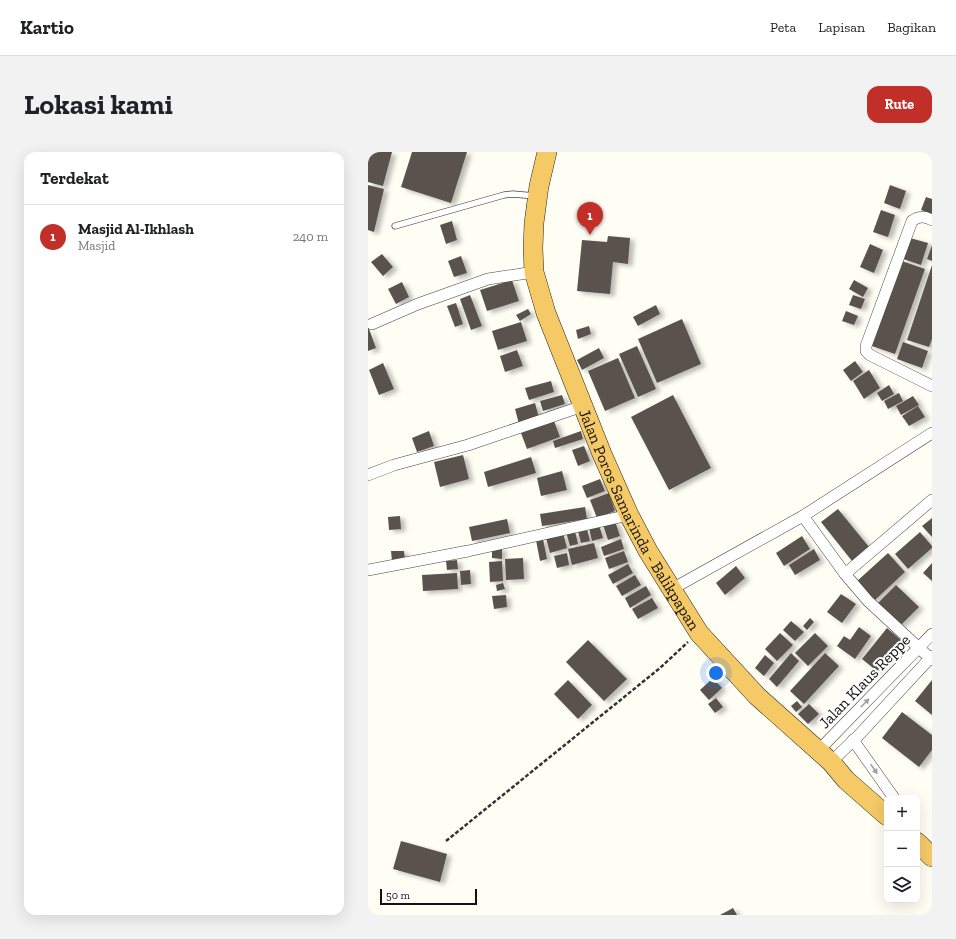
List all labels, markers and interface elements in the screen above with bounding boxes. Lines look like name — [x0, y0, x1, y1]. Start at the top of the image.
text: Kartio — [20, 16, 74, 39]
text: Peta — [770, 19, 796, 36]
text: Lapisan — [818, 19, 865, 36]
text: Bagikan — [887, 19, 936, 36]
button: Rute — [867, 86, 932, 123]
text: Lokasi kami — [24, 88, 173, 121]
text: Terdekat — [40, 168, 109, 188]
pin: 1 — [577, 202, 603, 235]
text: Masjid Al-Ikhlash — [78, 220, 194, 238]
text: 1 — [50, 229, 56, 244]
text: 240 m — [293, 229, 328, 244]
text: Masjid — [78, 238, 115, 253]
street label: Jalan Poros Samarinda - Balikpapan — [575, 406, 704, 634]
street label: Jalan Klaus Reppe — [815, 630, 914, 732]
your location — [706, 663, 726, 683]
one-way arrow — [860, 698, 870, 708]
one-way arrow — [870, 764, 878, 774]
map controls — [884, 795, 920, 903]
button: + — [884, 795, 920, 831]
button: − — [884, 831, 920, 867]
button: layers — [884, 867, 920, 903]
scale bar — [380, 887, 477, 906]
text: 50 m — [386, 889, 410, 902]

